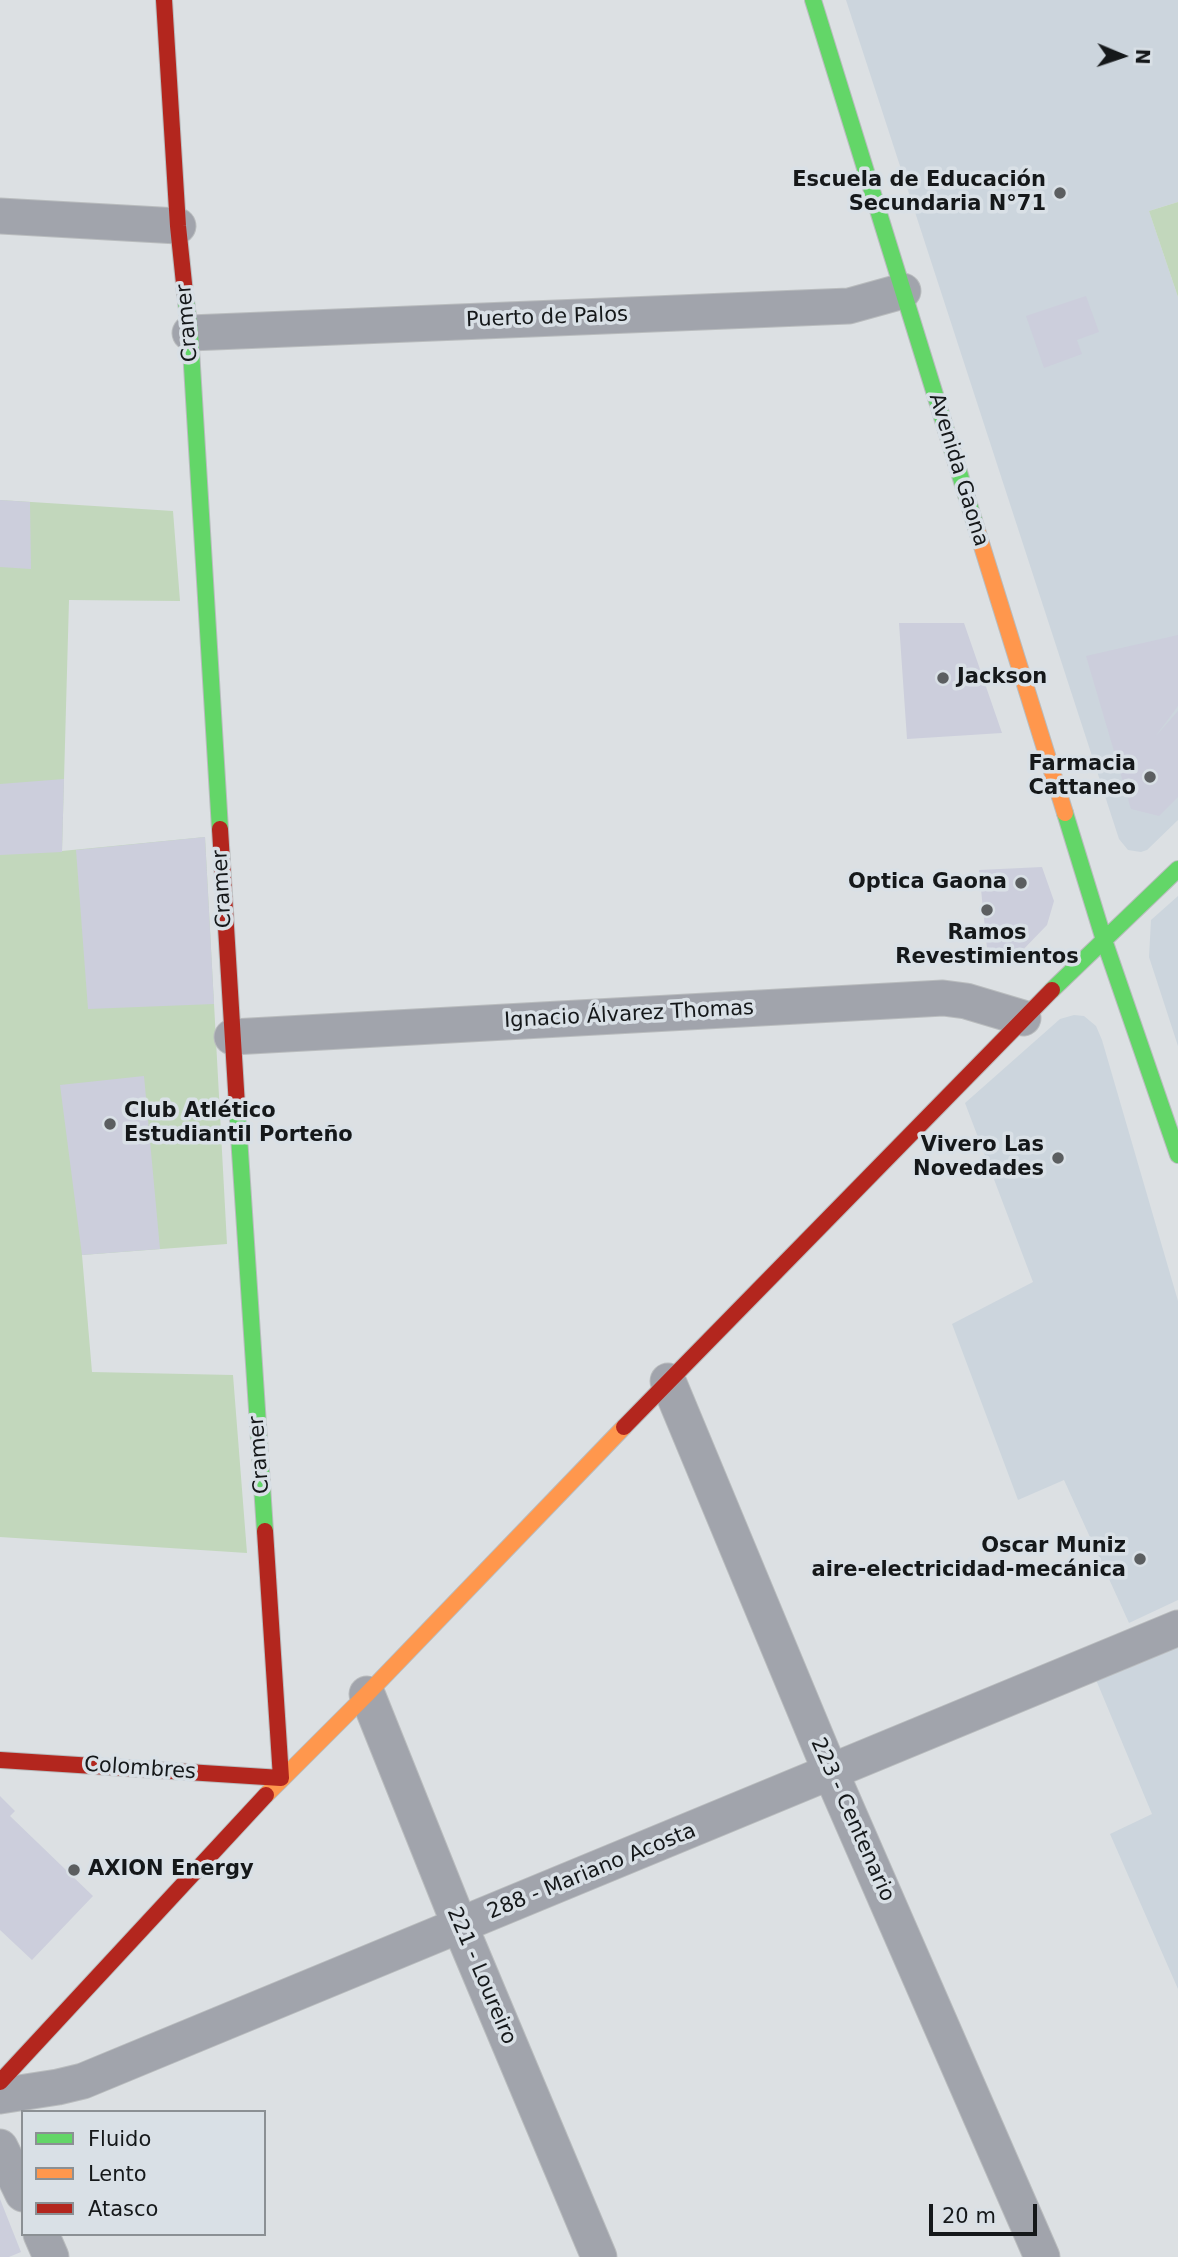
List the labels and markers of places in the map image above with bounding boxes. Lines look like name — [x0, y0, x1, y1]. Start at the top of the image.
place label: Escuela de Educación Secundaria N°71 — [792, 168, 1046, 218]
marker: Escuela de Educación Secundaria N°71 — [1052, 185, 1068, 201]
place label: Jackson — [957, 665, 1047, 691]
marker: Jackson — [935, 670, 951, 686]
place label: Farmacia Cattaneo — [1028, 752, 1136, 802]
marker: Farmacia Cattaneo — [1142, 769, 1158, 785]
place label: Optica Gaona — [848, 870, 1007, 896]
marker: Optica Gaona — [1013, 875, 1029, 891]
marker: Ramos Revestimientos — [979, 902, 995, 918]
place label: Ramos Revestimientos — [895, 921, 1079, 971]
place label: Club Atlético Estudiantil Porteño — [124, 1099, 353, 1149]
marker: Club Atlético Estudiantil Porteño — [102, 1116, 118, 1132]
place label: Vivero Las Novedades — [913, 1133, 1044, 1183]
marker: Vivero Las Novedades — [1050, 1150, 1066, 1166]
place label: Oscar Muniz aire-electricidad-mecánica — [811, 1534, 1126, 1584]
marker: Oscar Muniz aire-electricidad-mecánica — [1132, 1551, 1148, 1567]
place label: AXION Energy — [88, 1857, 254, 1883]
marker: AXION Energy — [66, 1862, 82, 1878]

